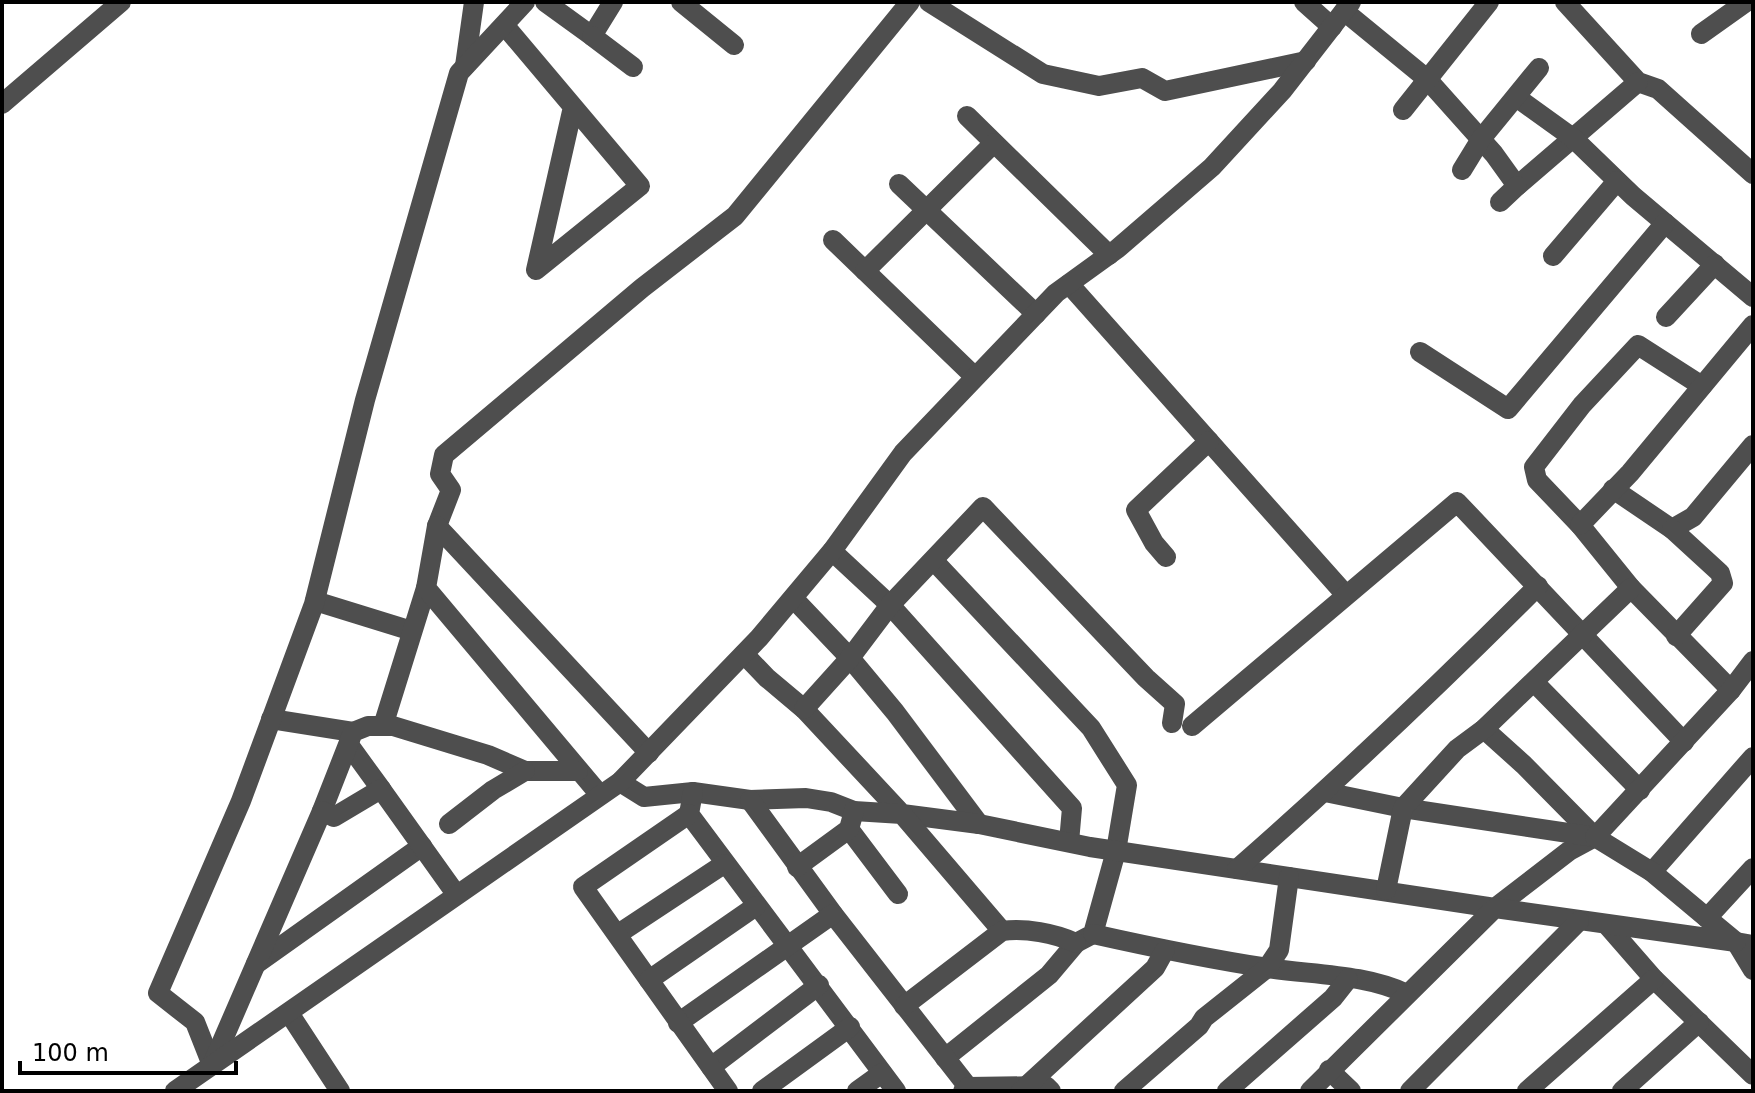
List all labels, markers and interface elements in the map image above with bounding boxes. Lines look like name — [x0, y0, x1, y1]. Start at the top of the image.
scale bar — [20, 1025, 236, 1075]
text: 100 m — [32, 1039, 109, 1067]

